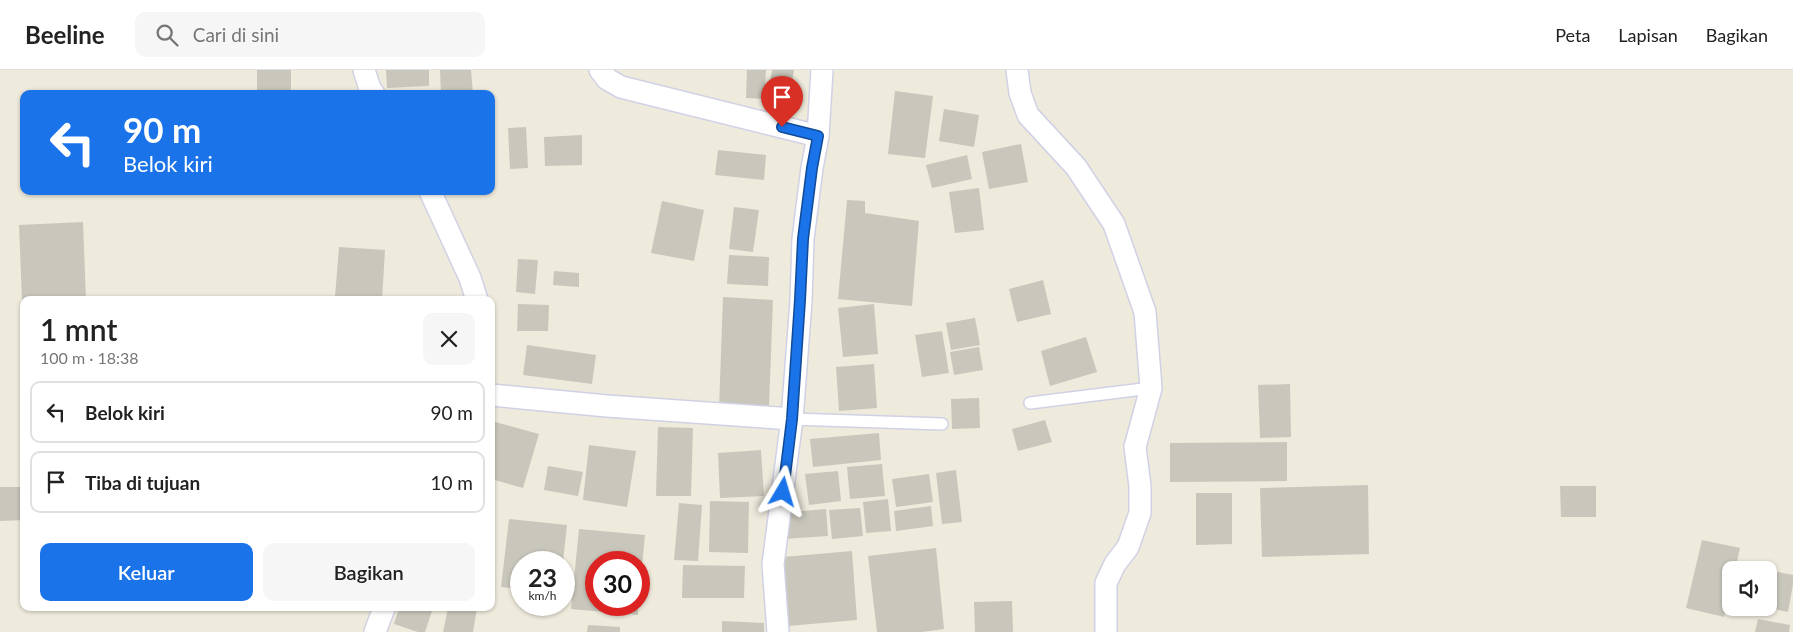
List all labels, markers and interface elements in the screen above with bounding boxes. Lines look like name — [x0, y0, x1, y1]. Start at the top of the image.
search box — [135, 12, 485, 57]
text: Beeline — [25, 20, 105, 49]
icon: search — [153, 21, 181, 49]
text: Cari di sini — [193, 23, 279, 46]
text: Peta — [1555, 24, 1590, 46]
text: Lapisan — [1618, 24, 1678, 46]
text: Bagikan — [1706, 24, 1768, 46]
pin — [761, 76, 803, 127]
icon: arrive — [768, 83, 796, 111]
text: 90 m — [123, 108, 201, 150]
icon: left — [40, 110, 105, 175]
text: Belok kiri — [123, 150, 213, 177]
text: 1 mnt — [40, 311, 117, 347]
button: close — [423, 313, 475, 365]
text: 100 m · 18:38 — [40, 348, 139, 367]
icon: left — [42, 398, 70, 426]
text: Belok kiri — [85, 401, 165, 424]
text: 90 m — [430, 401, 473, 424]
position arrow — [756, 465, 808, 517]
icon: arrive — [42, 468, 70, 496]
text: Tiba di tujuan — [85, 471, 200, 494]
text: 10 m — [430, 471, 473, 494]
button: Keluar — [40, 543, 253, 601]
button: Bagikan — [263, 543, 475, 601]
speed limit sign: 30 — [585, 551, 650, 616]
map controls — [1722, 561, 1777, 616]
button: sound — [1722, 561, 1777, 616]
text: 23 — [528, 562, 557, 592]
text: km/h — [528, 588, 557, 603]

